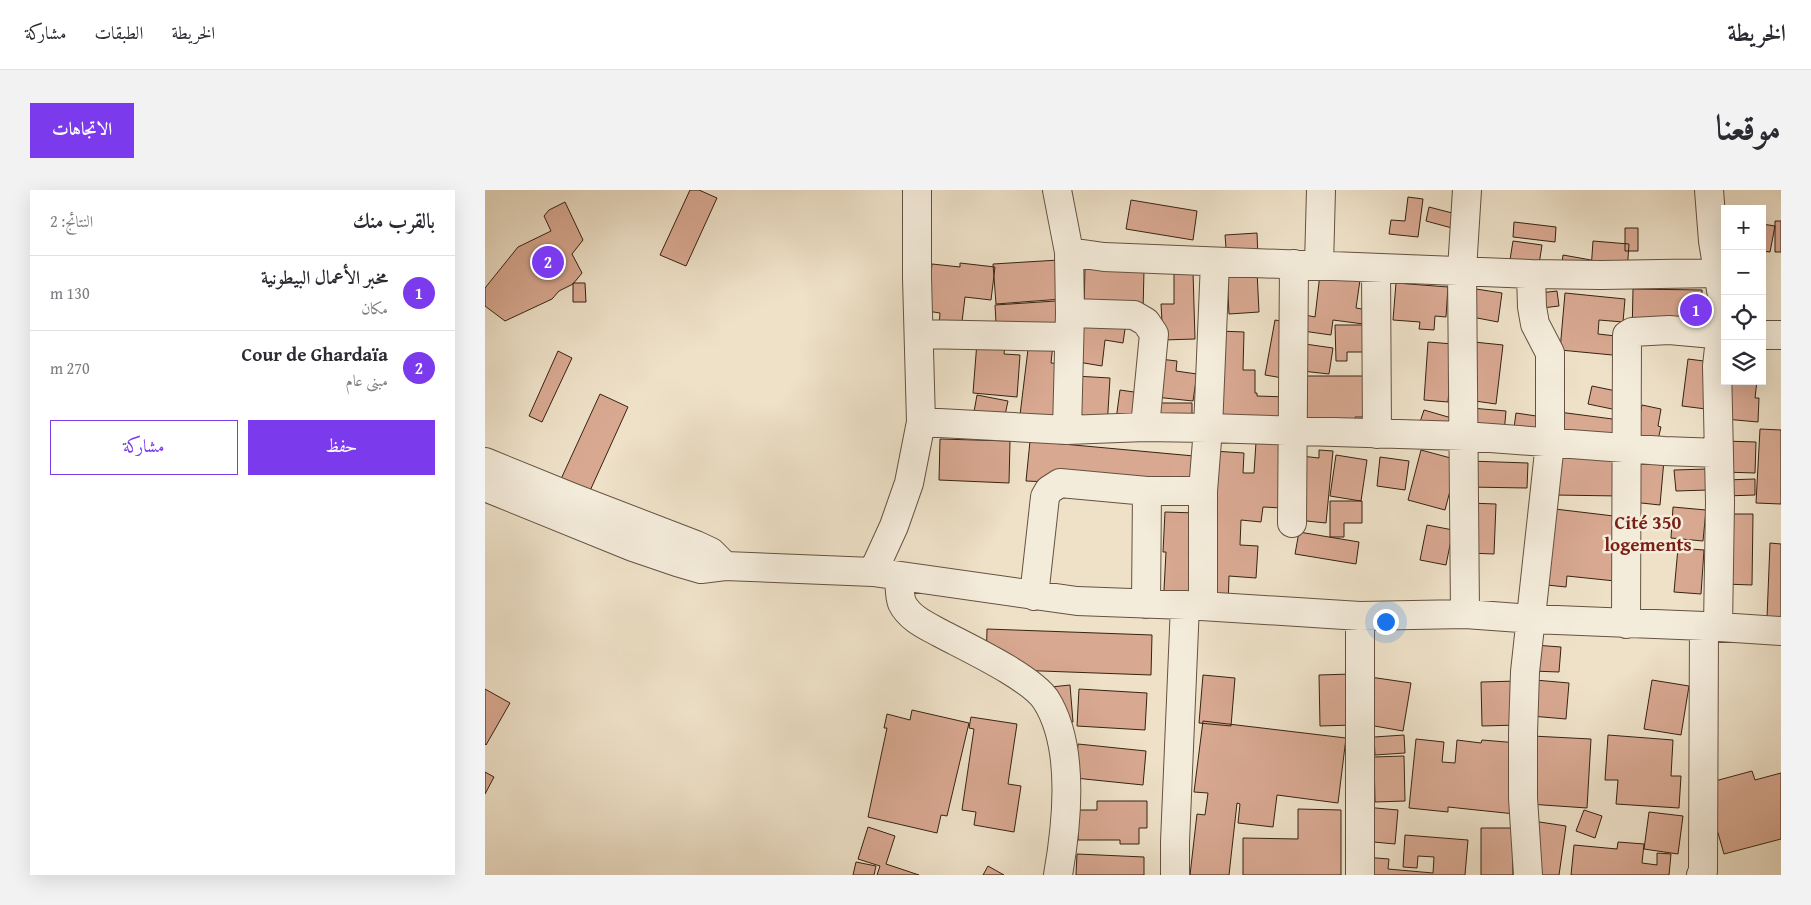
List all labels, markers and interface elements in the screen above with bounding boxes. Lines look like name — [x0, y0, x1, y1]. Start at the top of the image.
text: الخريطة — [1728, 15, 1786, 50]
text: مشاركة — [25, 19, 66, 46]
text: الطبقات — [94, 19, 143, 46]
text: الخريطة — [171, 19, 215, 46]
text: موقعنا — [1716, 101, 1781, 152]
button: الاتجاهات — [30, 103, 134, 158]
text: بالقرب منك — [353, 205, 435, 236]
map controls — [1721, 205, 1766, 385]
button: + — [1721, 205, 1766, 250]
text: النتائج: 2 — [50, 209, 93, 233]
pin: 2 — [532, 243, 564, 281]
button: − — [1721, 250, 1766, 295]
text: مخبر الأعمال البيطونية — [261, 263, 388, 291]
text: 130 m — [50, 281, 90, 305]
text: 1 — [415, 281, 423, 305]
pin: 1 — [1680, 291, 1712, 329]
button: locate — [1721, 295, 1766, 340]
text: مكان — [361, 296, 388, 320]
text: Cour de Ghardaïa — [242, 340, 388, 368]
button: layers — [1721, 340, 1766, 385]
text: 270 m — [50, 356, 90, 380]
text: 2 — [415, 356, 423, 380]
text: مبنى عام — [346, 368, 388, 392]
button: مشاركة — [50, 420, 238, 475]
button: حفظ — [248, 420, 435, 475]
district label: Cité 350 logements — [1604, 508, 1692, 558]
your location — [1373, 609, 1399, 635]

